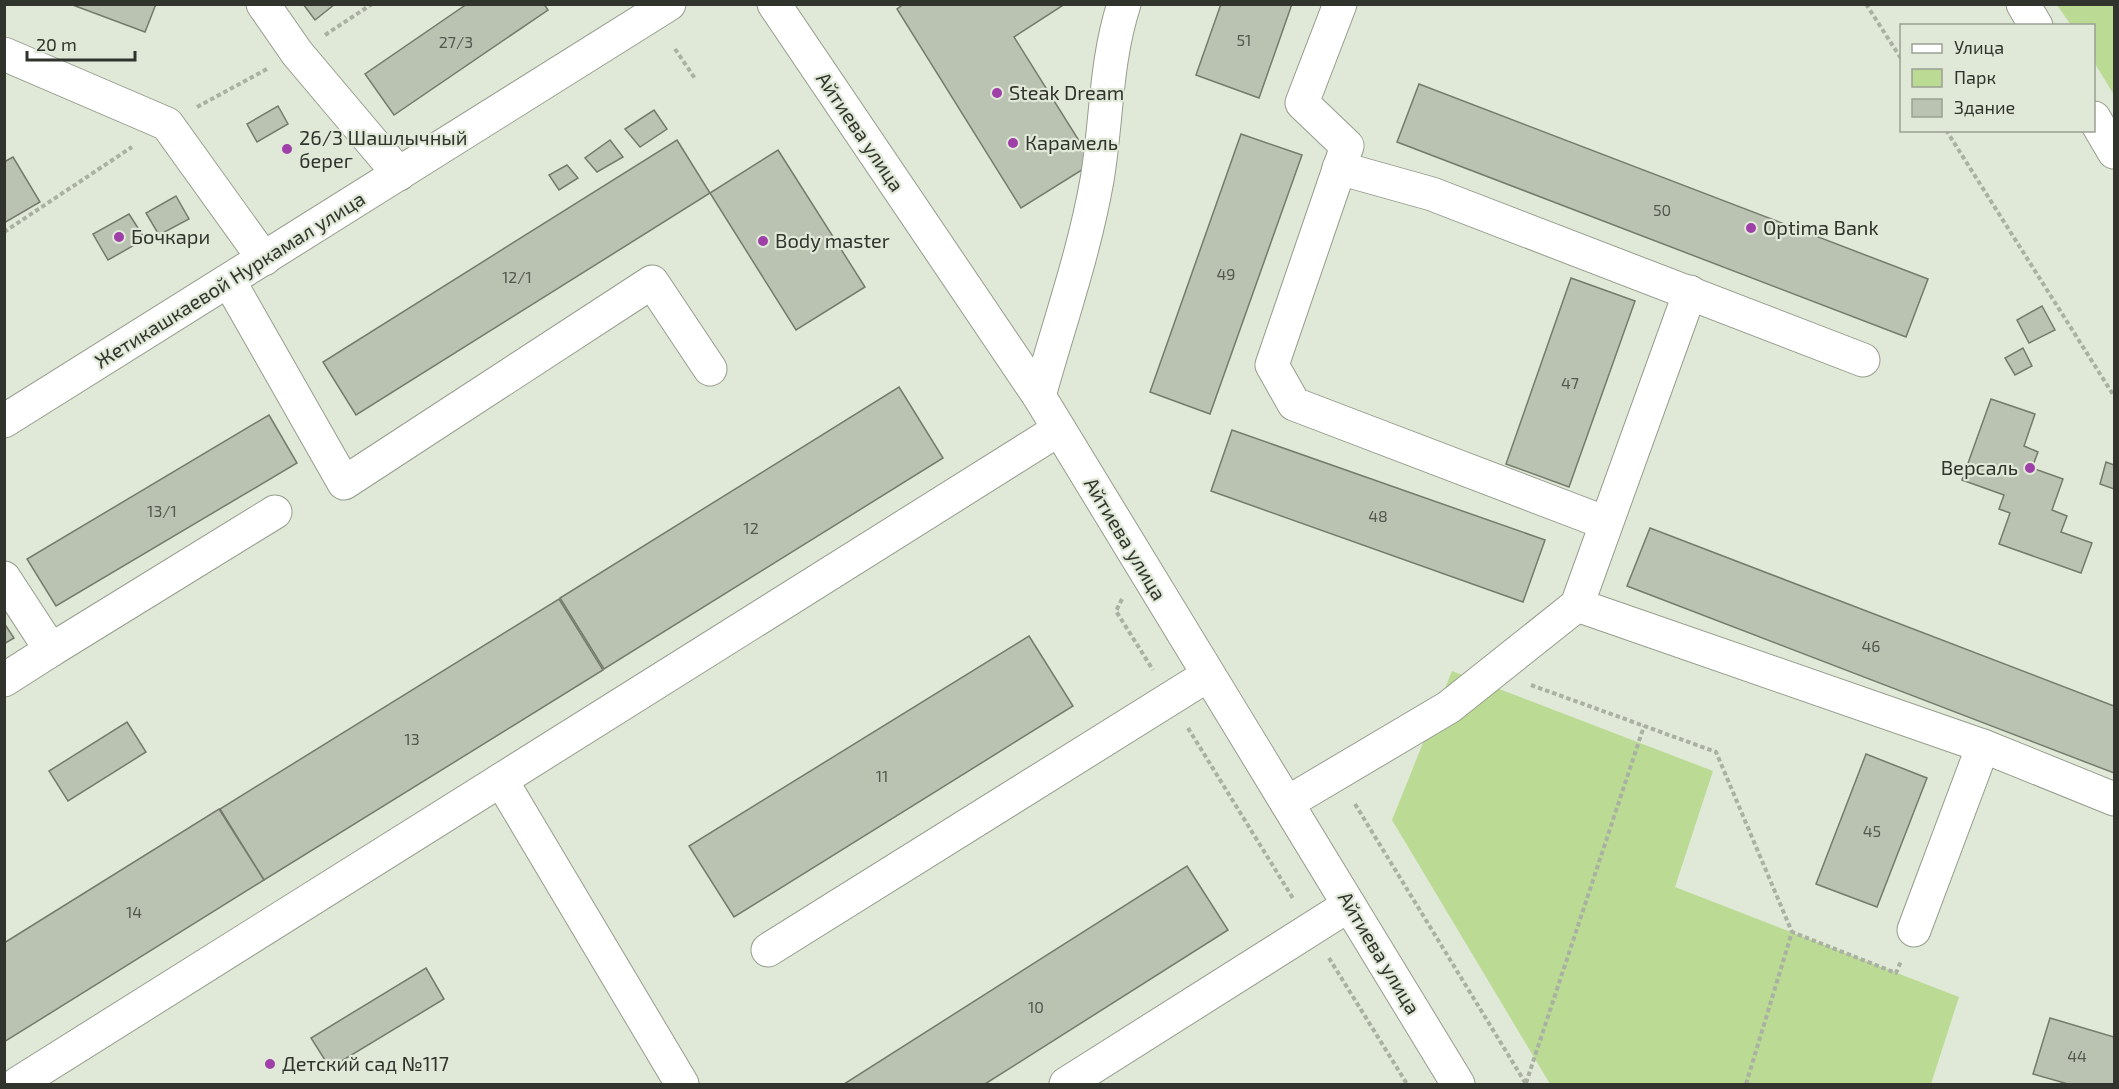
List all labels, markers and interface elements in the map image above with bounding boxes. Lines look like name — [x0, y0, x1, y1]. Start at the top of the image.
scale bar — [27, 24, 135, 62]
legend — [1900, 24, 2095, 132]
house number: 51 — [1237, 30, 1251, 49]
house number: 27/3 — [439, 32, 473, 51]
text: 20 m — [36, 33, 77, 55]
text: Улица — [1954, 36, 2004, 58]
text: Парк — [1954, 66, 1996, 88]
street label: Айтиева улица — [811, 67, 910, 196]
place label: Steak Dream — [1009, 80, 1124, 104]
marker: Steak Dream — [990, 86, 1004, 100]
text: Здание — [1954, 96, 2015, 118]
place label: 26/3 Шашлычный берег — [299, 125, 467, 172]
place label: Карамель — [1025, 130, 1118, 154]
marker: Карамель — [1006, 136, 1020, 150]
marker: 26/3 Шашлычный берег — [280, 142, 294, 156]
street label: Жетикашкаевой Нуркамал улица — [90, 186, 370, 373]
house number: 50 — [1653, 200, 1671, 219]
place label: Optima Bank — [1763, 215, 1879, 239]
marker: Optima Bank — [1744, 221, 1758, 235]
place label: Бочкари — [131, 224, 210, 248]
place label: Body master — [775, 228, 890, 252]
marker: Бочкари — [112, 230, 126, 244]
marker: Body master — [756, 234, 770, 248]
house number: 49 — [1217, 264, 1236, 283]
house number: 12/1 — [502, 267, 532, 286]
house number: 47 — [1561, 373, 1579, 392]
place label: Версаль — [1941, 455, 2018, 479]
marker: Версаль — [2023, 461, 2037, 475]
street label: Айтиева улица — [1079, 473, 1172, 605]
house number: 13/1 — [147, 501, 177, 520]
house number: 48 — [1368, 506, 1388, 525]
house number: 12 — [743, 518, 759, 537]
house number: 46 — [1862, 636, 1881, 655]
house number: 13 — [404, 729, 420, 748]
house number: 11 — [876, 766, 888, 785]
house number: 45 — [1863, 821, 1881, 840]
street label: Айтиева улица — [1333, 887, 1426, 1019]
house number: 14 — [126, 902, 142, 921]
house number: 10 — [1028, 997, 1044, 1016]
house number: 44 — [2067, 1046, 2087, 1065]
place label: Детский сад №117 — [282, 1051, 449, 1075]
marker: Детский сад №117 — [263, 1057, 277, 1071]

